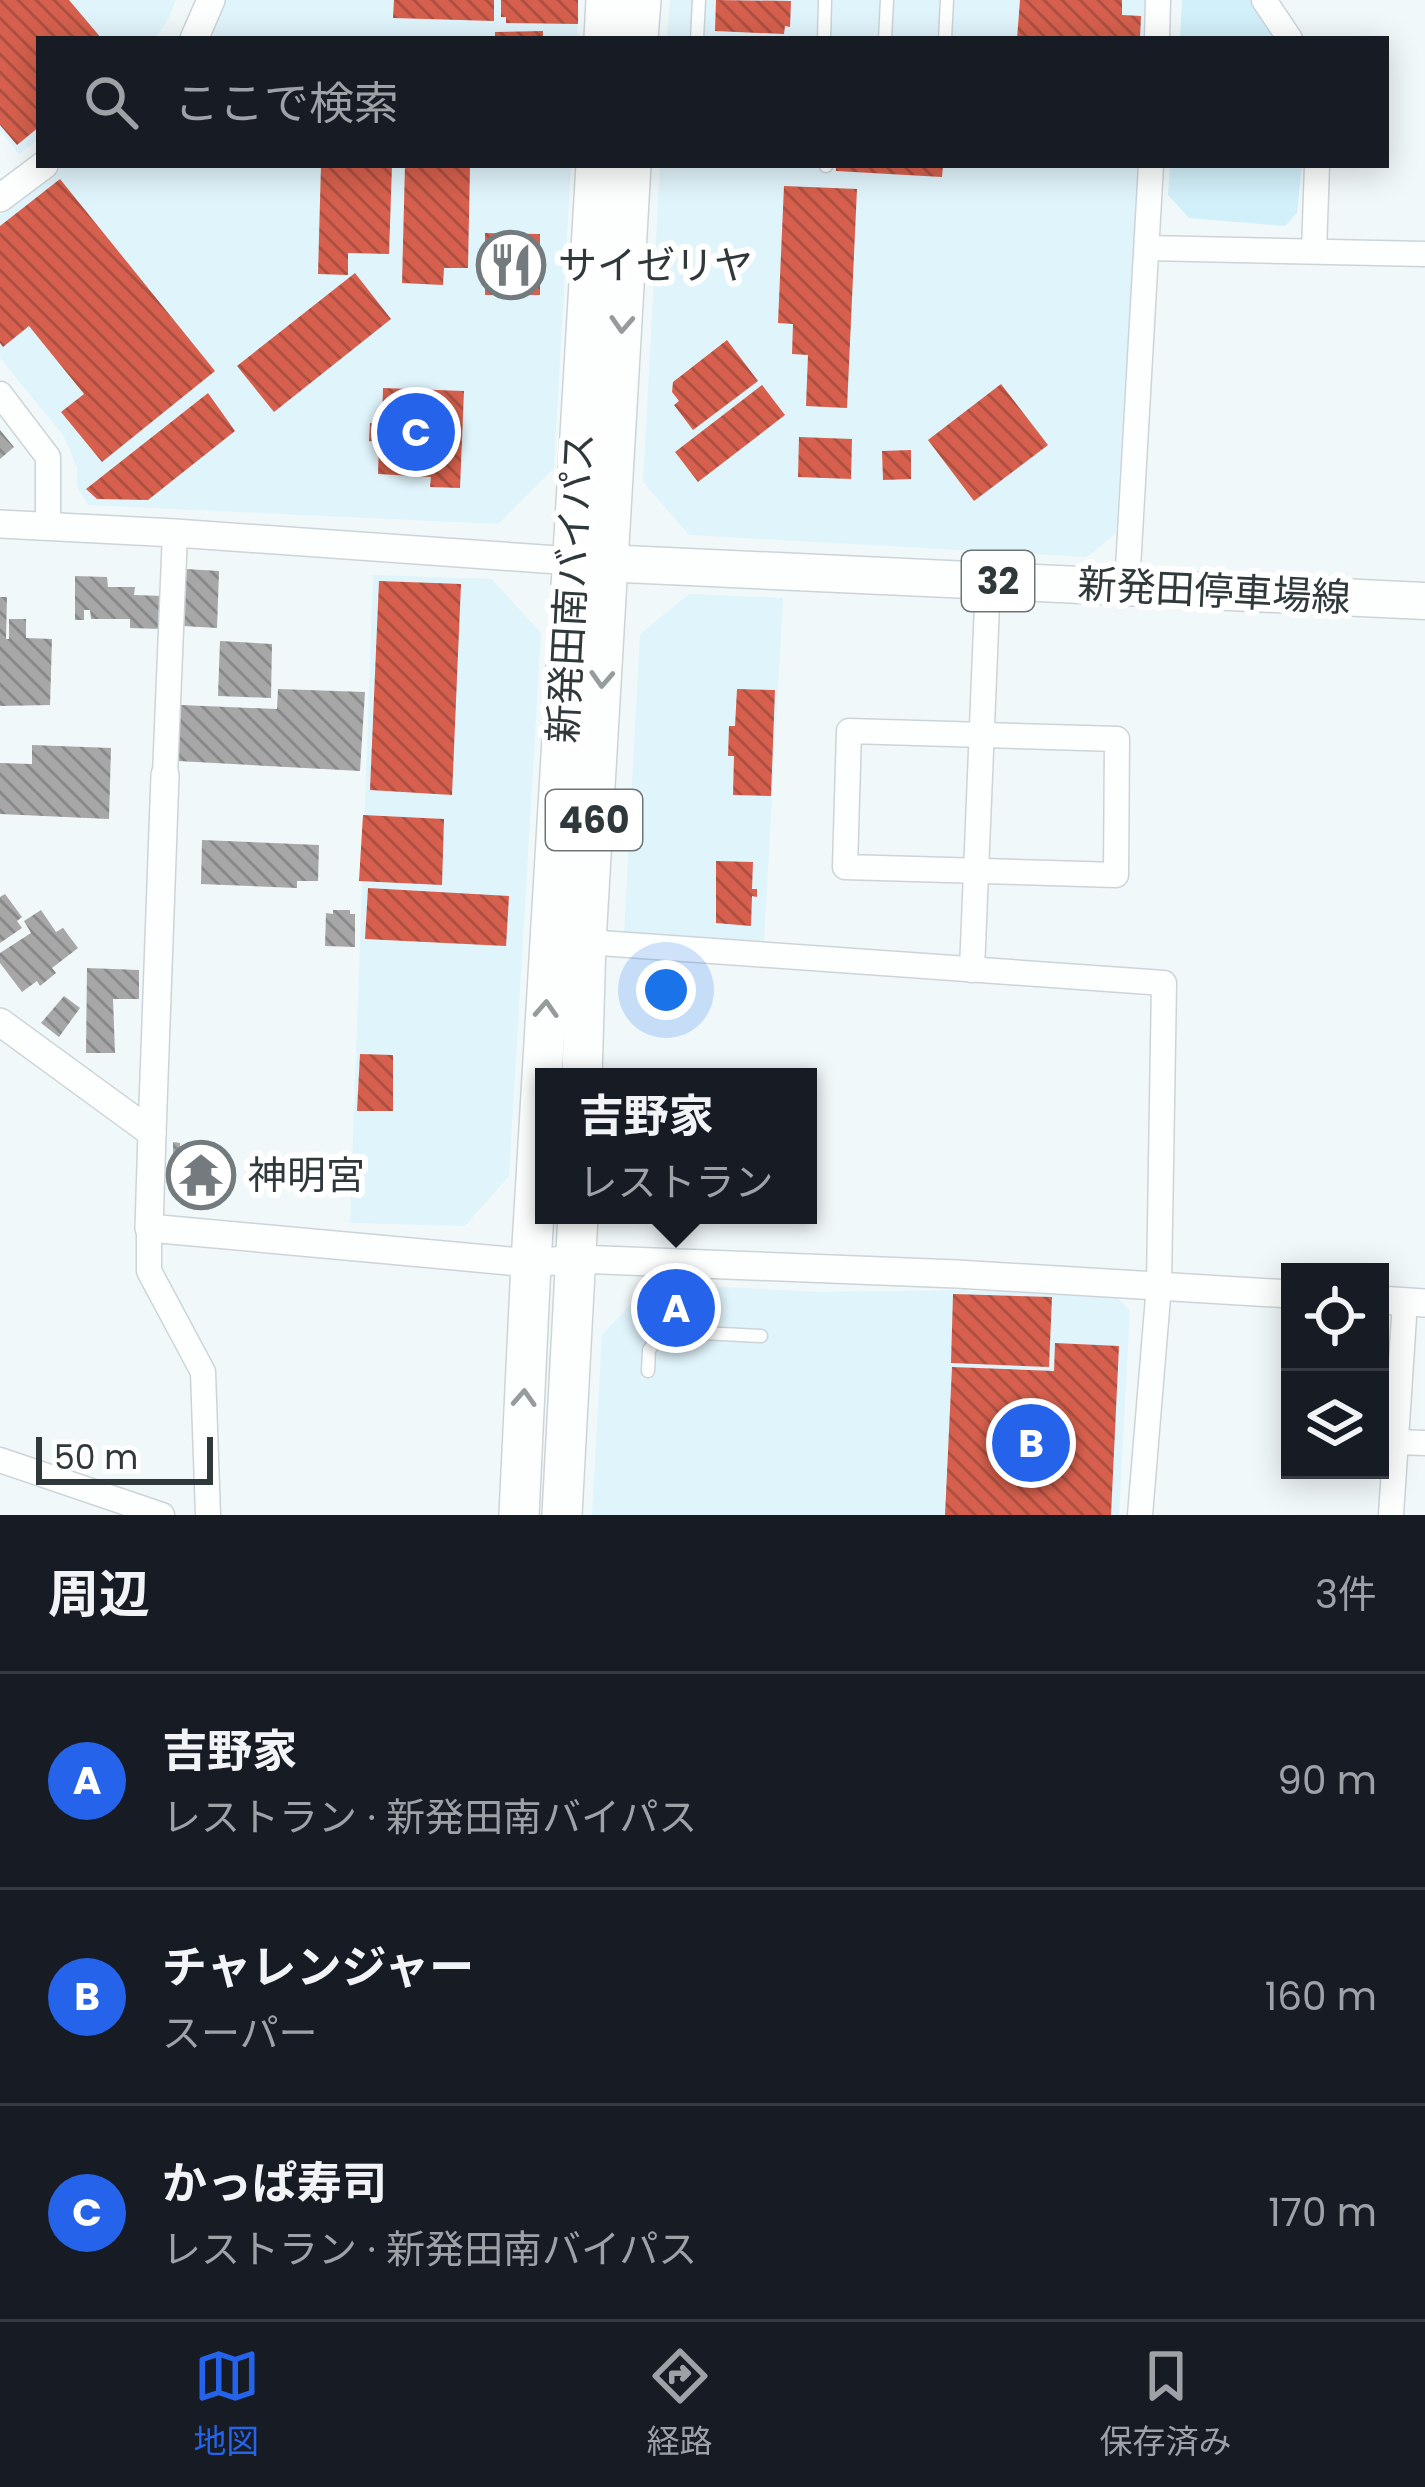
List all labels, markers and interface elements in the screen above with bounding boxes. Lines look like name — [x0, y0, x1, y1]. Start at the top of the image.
search box — [36, 36, 1389, 168]
icon: search — [78, 69, 144, 135]
text: ここで検索 — [174, 72, 399, 135]
restaurant icon: サイゼリヤ — [476, 230, 546, 300]
place label: サイゼリヤ — [558, 238, 753, 293]
one-way arrow — [610, 315, 636, 334]
pin: C — [377, 387, 455, 477]
street label: 新発田南バイパス — [535, 431, 607, 745]
road number: 32 — [962, 551, 1034, 611]
street label: 新発田停車場線 — [1076, 556, 1352, 626]
one-way arrow — [589, 670, 615, 689]
road number: 460 — [546, 790, 642, 850]
your location — [636, 960, 696, 1020]
one-way arrow — [532, 999, 558, 1018]
popup — [535, 1068, 817, 1224]
text: 吉野家 — [578, 1085, 714, 1148]
temple icon: 神明宮 — [166, 1140, 236, 1210]
place label: 神明宮 — [248, 1148, 365, 1203]
text: レストラン — [578, 1155, 774, 1210]
pin: A — [637, 1263, 715, 1353]
map controls — [1281, 1263, 1389, 1479]
button: locate — [1281, 1263, 1389, 1371]
button: layers — [1281, 1371, 1389, 1479]
one-way arrow — [511, 1388, 537, 1407]
pin: B — [992, 1398, 1070, 1488]
scale bar — [36, 1431, 213, 1484]
text: 50 m — [54, 1434, 138, 1481]
text: 周辺 — [48, 1558, 150, 1630]
text: 3件 — [1315, 1567, 1377, 1622]
text: 吉野家 — [162, 1720, 297, 1783]
text: A — [73, 1753, 101, 1808]
text: 90 m — [1277, 1753, 1377, 1808]
text: レストラン · 新発田南バイパス — [162, 1790, 697, 1845]
text: チャレンジャー — [162, 1936, 474, 1999]
text: B — [74, 1969, 100, 2024]
text: 160 m — [1265, 1969, 1377, 2024]
text: スーパー — [162, 2006, 318, 2061]
text: かっぱ寿司 — [162, 2152, 387, 2215]
text: C — [72, 2185, 102, 2240]
text: 170 m — [1268, 2185, 1377, 2240]
text: レストラン · 新発田南バイパス — [162, 2222, 697, 2277]
tab: 地図 — [194, 2343, 260, 2467]
tab: 経路 — [647, 2343, 713, 2467]
tab: 保存済み — [1100, 2343, 1232, 2467]

